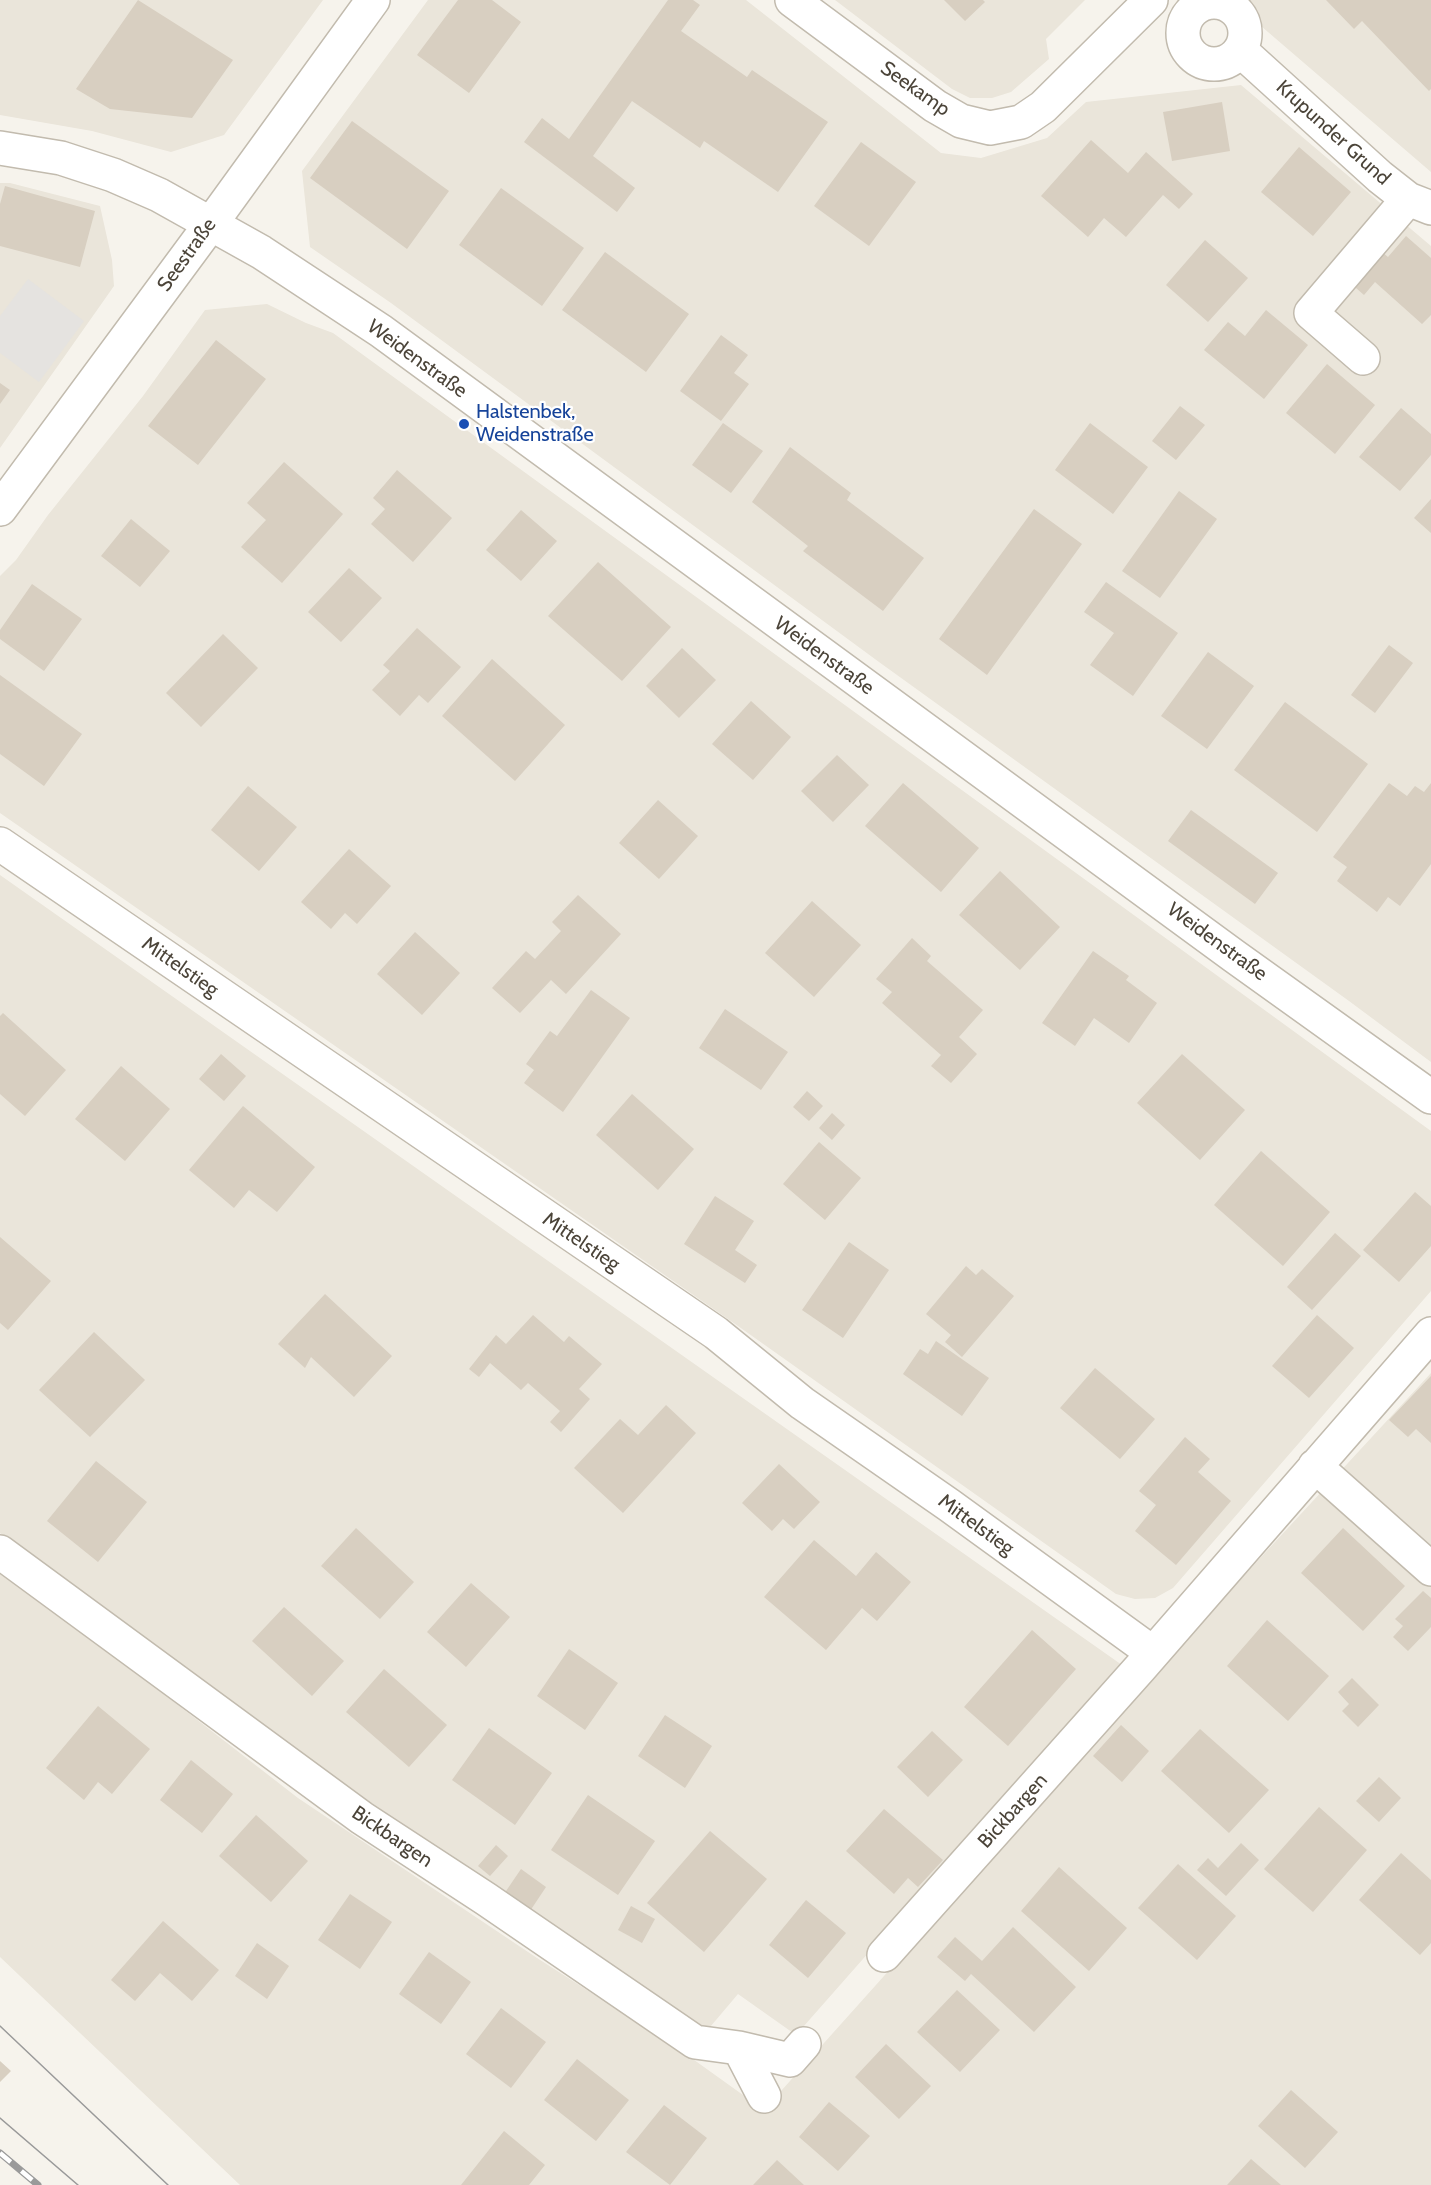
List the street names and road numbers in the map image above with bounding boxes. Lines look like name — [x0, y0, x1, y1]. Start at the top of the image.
street label: Seekamp — [876, 56, 954, 122]
street label: Krupunder Grund — [1271, 75, 1395, 191]
street label: Seestraße — [152, 214, 222, 296]
street label: Weidenstraße — [362, 315, 472, 403]
street label: Weidenstraße — [769, 612, 879, 700]
street label: Weidenstraße — [1162, 898, 1272, 986]
street label: Mittelstieg — [137, 932, 223, 1002]
street label: Mittelstieg — [538, 1207, 624, 1277]
street label: Mittelstieg — [933, 1489, 1019, 1561]
street label: Bickbargen — [973, 1769, 1053, 1853]
street label: Bickbargen — [347, 1801, 437, 1873]

